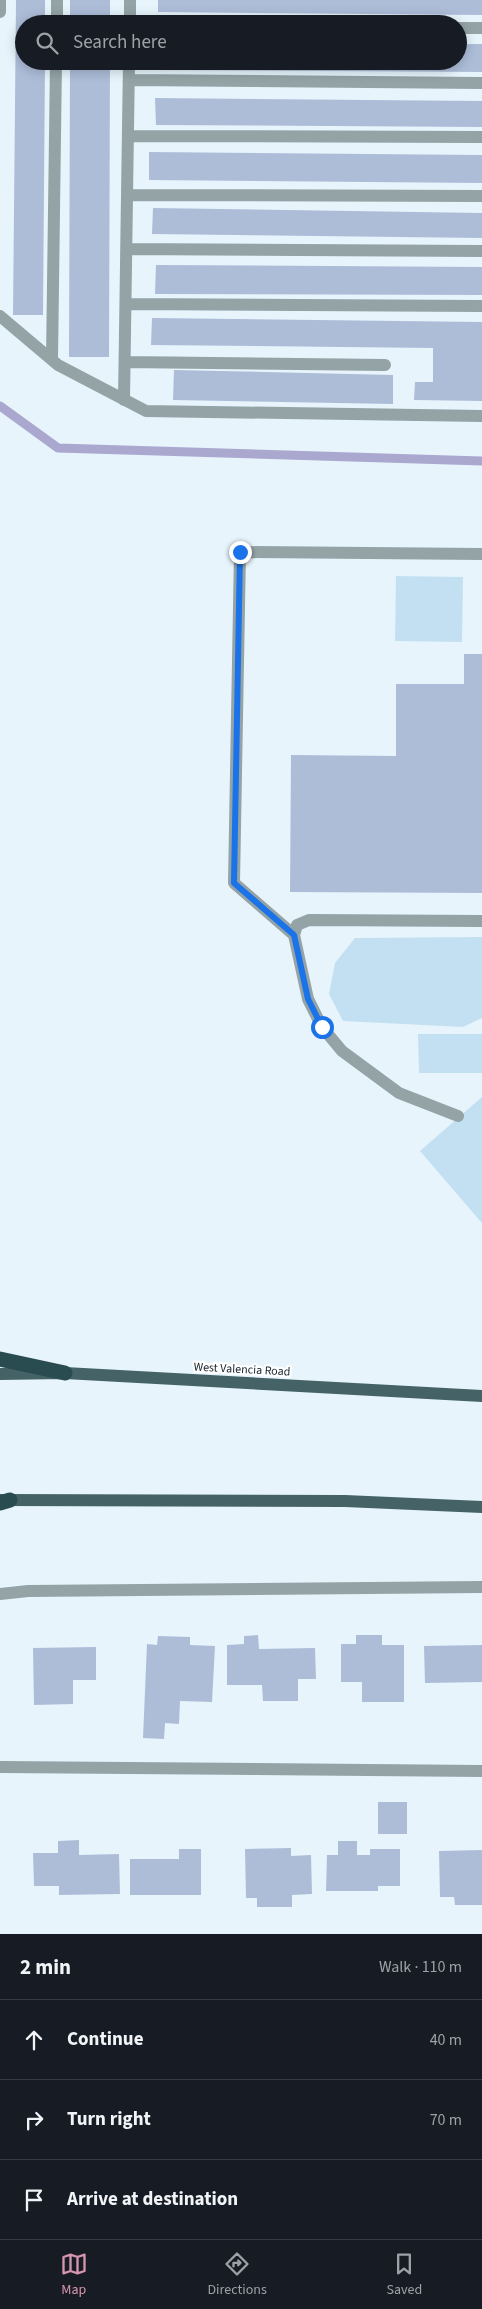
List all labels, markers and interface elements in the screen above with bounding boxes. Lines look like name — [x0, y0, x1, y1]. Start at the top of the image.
search box — [15, 15, 467, 70]
icon: search — [33, 29, 61, 57]
text: Search here — [73, 29, 167, 56]
route end — [229, 541, 252, 564]
route start — [311, 1016, 334, 1039]
street label: West Valencia Road — [193, 1358, 291, 1381]
text: 2 min — [20, 1952, 71, 1982]
text: Walk · 110 m — [379, 1956, 462, 1978]
icon: ahead — [20, 2026, 48, 2054]
text: Continue — [67, 2026, 144, 2053]
text: 40 m — [430, 2029, 462, 2051]
icon: right — [20, 2106, 48, 2134]
text: Turn right — [67, 2106, 151, 2133]
text: 70 m — [430, 2109, 462, 2131]
icon: arrive — [20, 2186, 48, 2214]
text: Arrive at destination — [67, 2186, 238, 2213]
tab: Map — [60, 2250, 88, 2300]
tab: Directions — [208, 2250, 267, 2300]
tab: Saved — [386, 2250, 422, 2300]

